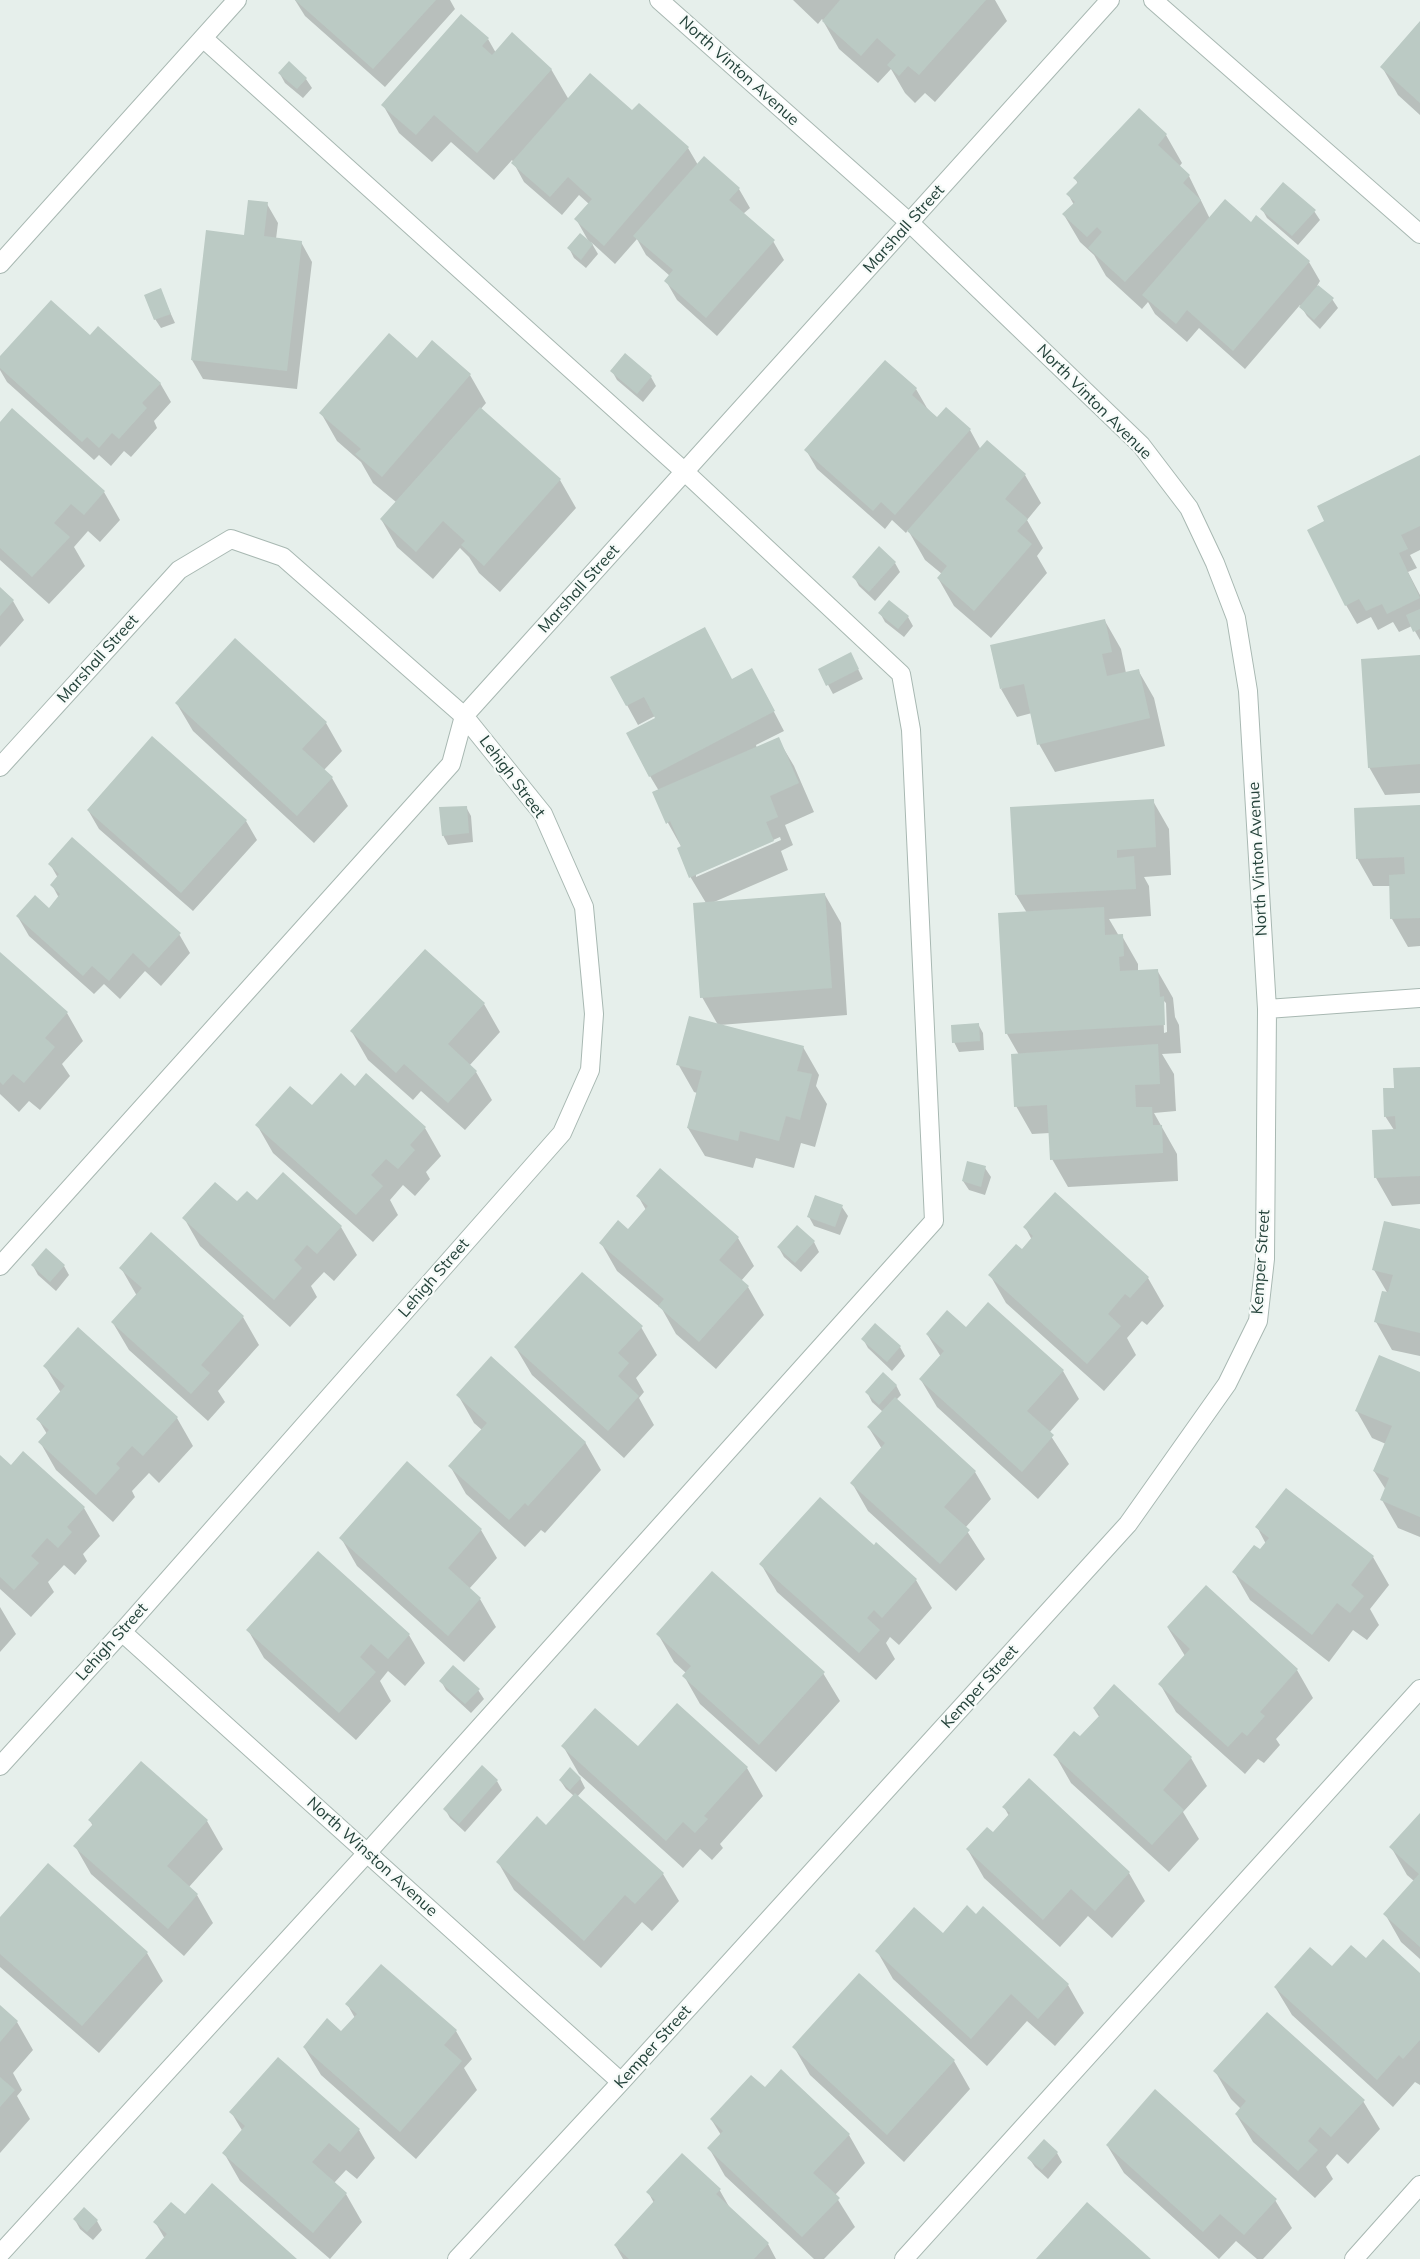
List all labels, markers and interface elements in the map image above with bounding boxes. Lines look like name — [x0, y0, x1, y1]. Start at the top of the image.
street label: North Vinton Avenue — [675, 12, 803, 130]
street label: Marshall Street — [859, 181, 949, 277]
street label: North Vinton Avenue — [1032, 340, 1156, 464]
street label: Marshall Street — [534, 541, 624, 637]
street label: Marshall Street — [53, 611, 143, 707]
street label: Lehigh Street — [475, 732, 549, 822]
street label: North Vinton Avenue — [1244, 781, 1272, 937]
street label: Kemper Street — [1248, 1209, 1274, 1315]
street label: Lehigh Street — [395, 1235, 473, 1321]
street label: Lehigh Street — [72, 1599, 152, 1685]
street label: Kemper Street — [938, 1641, 1022, 1733]
street label: North Winston Avenue — [303, 1793, 441, 1921]
street label: Kemper Street — [611, 2001, 695, 2093]

